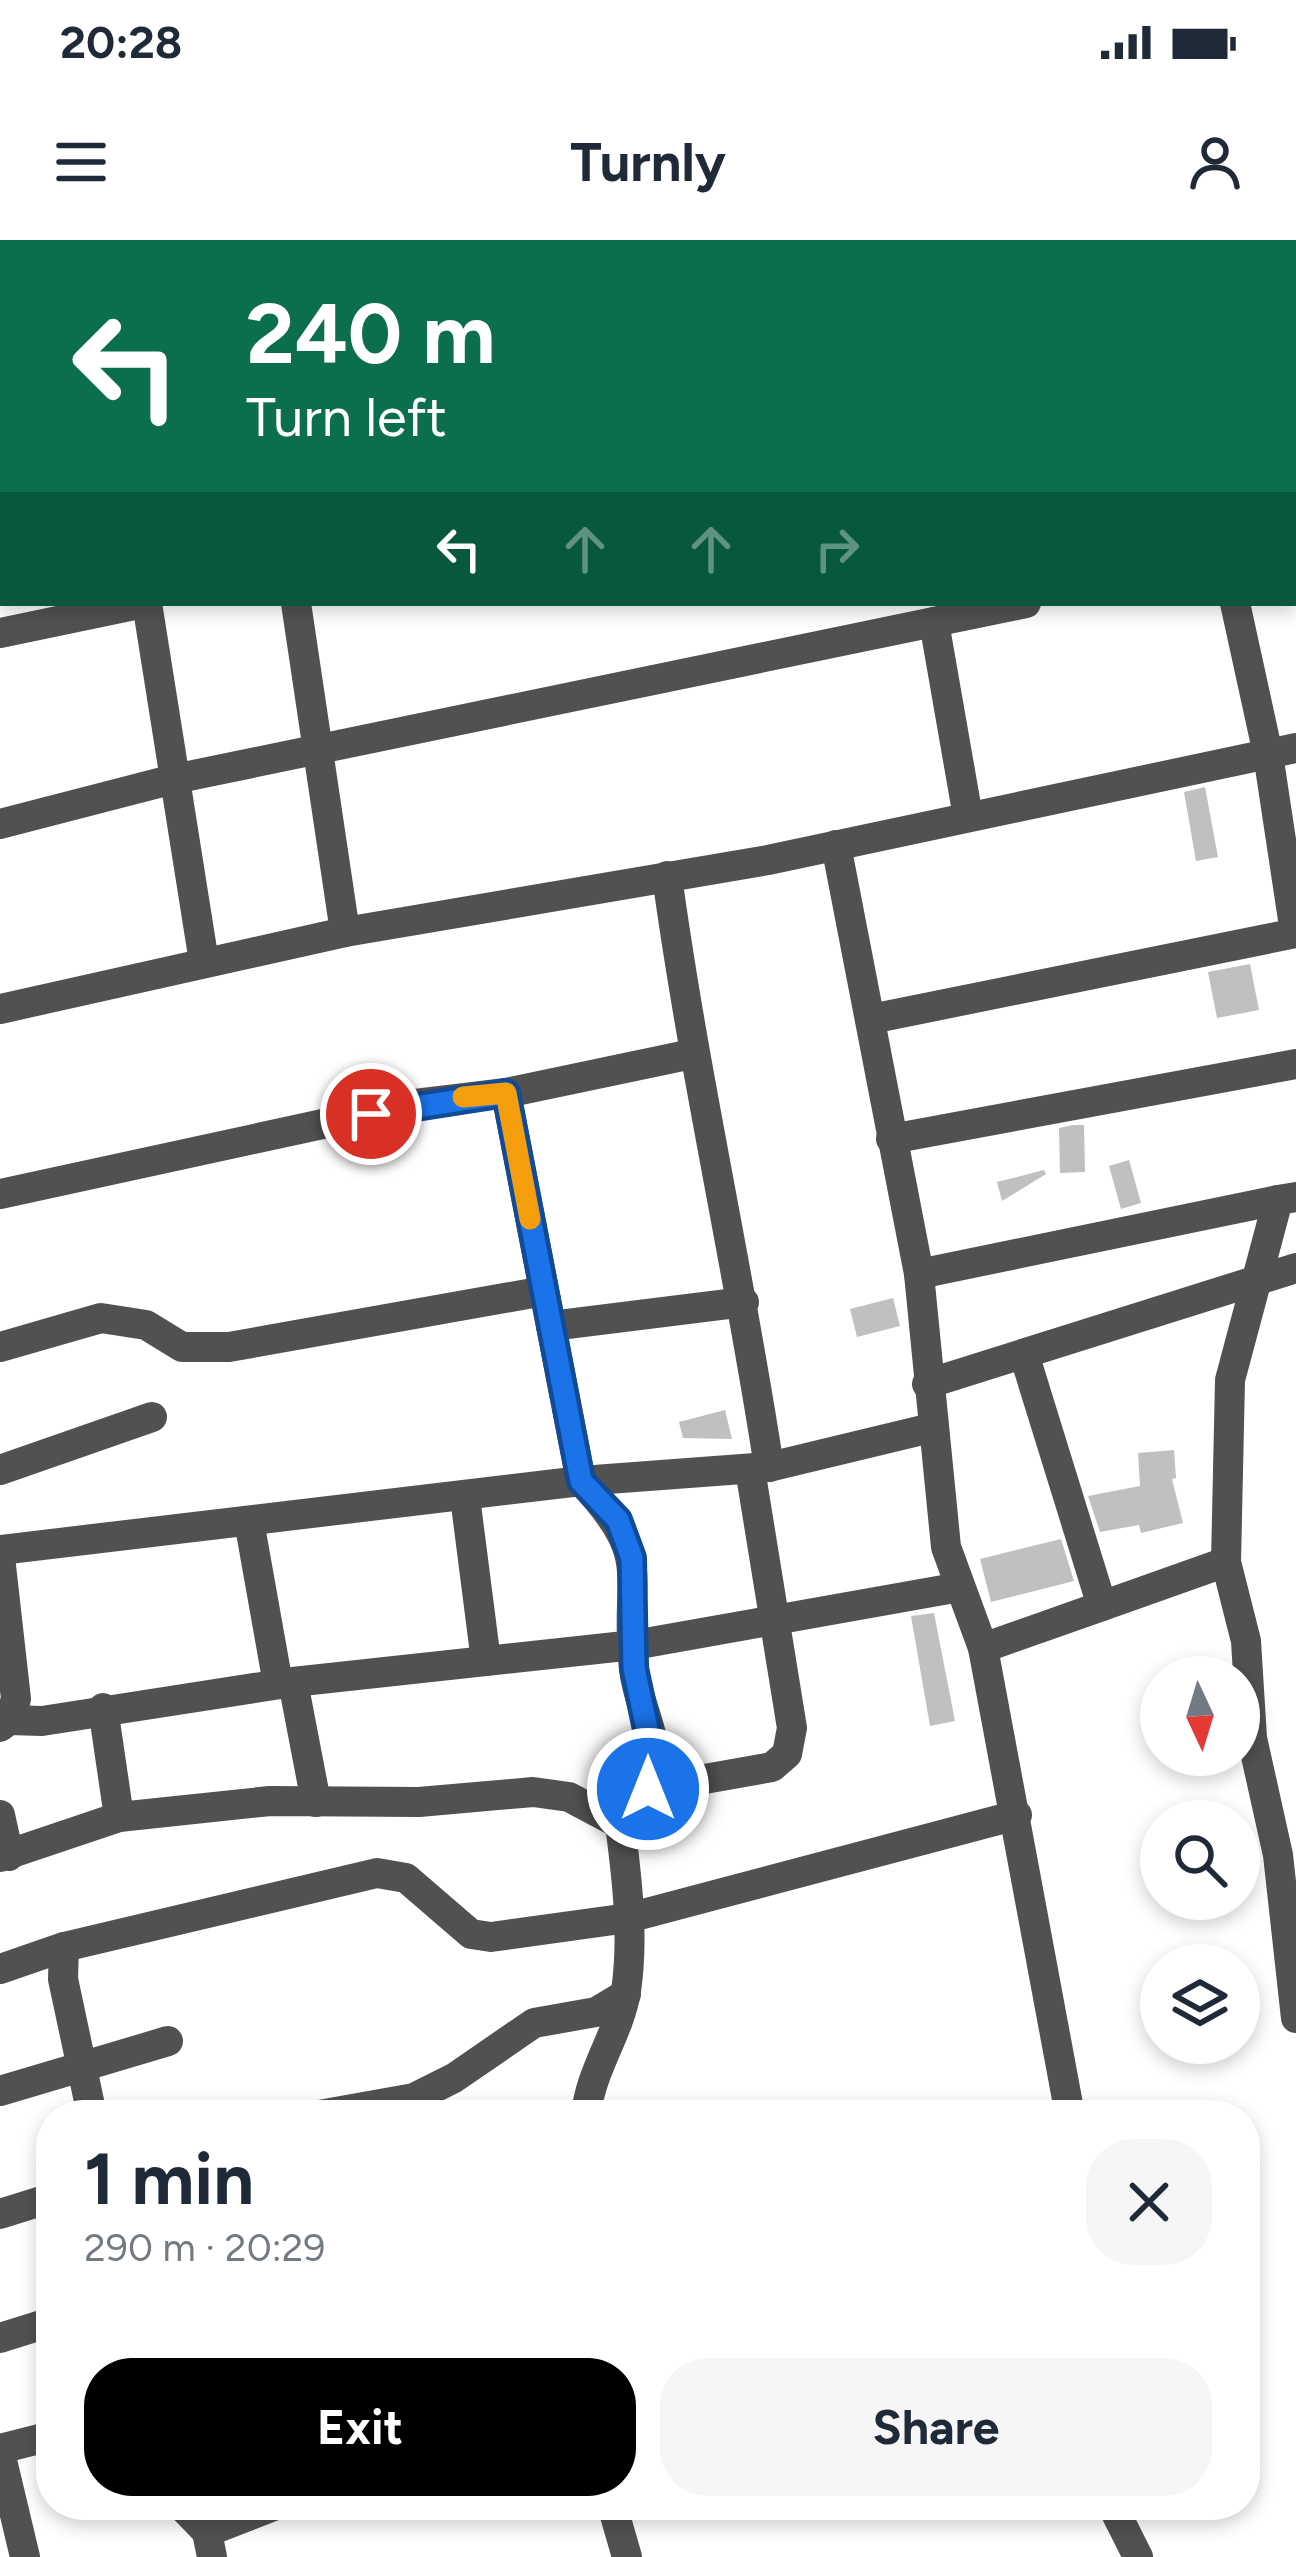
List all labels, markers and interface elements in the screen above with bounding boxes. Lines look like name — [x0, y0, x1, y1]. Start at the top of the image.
text: 20:28 — [60, 15, 182, 69]
icon: menu — [48, 129, 114, 195]
icon: person — [1182, 129, 1248, 195]
text: Turnly — [570, 130, 726, 195]
text: 240 m — [246, 283, 495, 384]
icon: left — [48, 288, 204, 444]
text: Turn left — [246, 385, 447, 450]
icon: left — [426, 516, 492, 582]
icon: ahead — [552, 516, 618, 582]
icon: ahead — [678, 516, 744, 582]
icon: right — [804, 516, 870, 582]
pin — [320, 1063, 422, 1165]
icon: arrive — [338, 1081, 404, 1147]
north arrow — [1140, 1656, 1260, 1776]
map controls — [1140, 1656, 1260, 2064]
position arrow — [585, 1726, 711, 1852]
button: search — [1140, 1800, 1260, 1920]
button: layers — [1140, 1944, 1260, 2064]
text: 1 min — [84, 2136, 254, 2222]
button: close — [1086, 2139, 1212, 2265]
text: 290 m · 20:29 — [84, 2224, 325, 2271]
button: Exit — [84, 2358, 636, 2496]
button: Share — [660, 2358, 1212, 2496]

